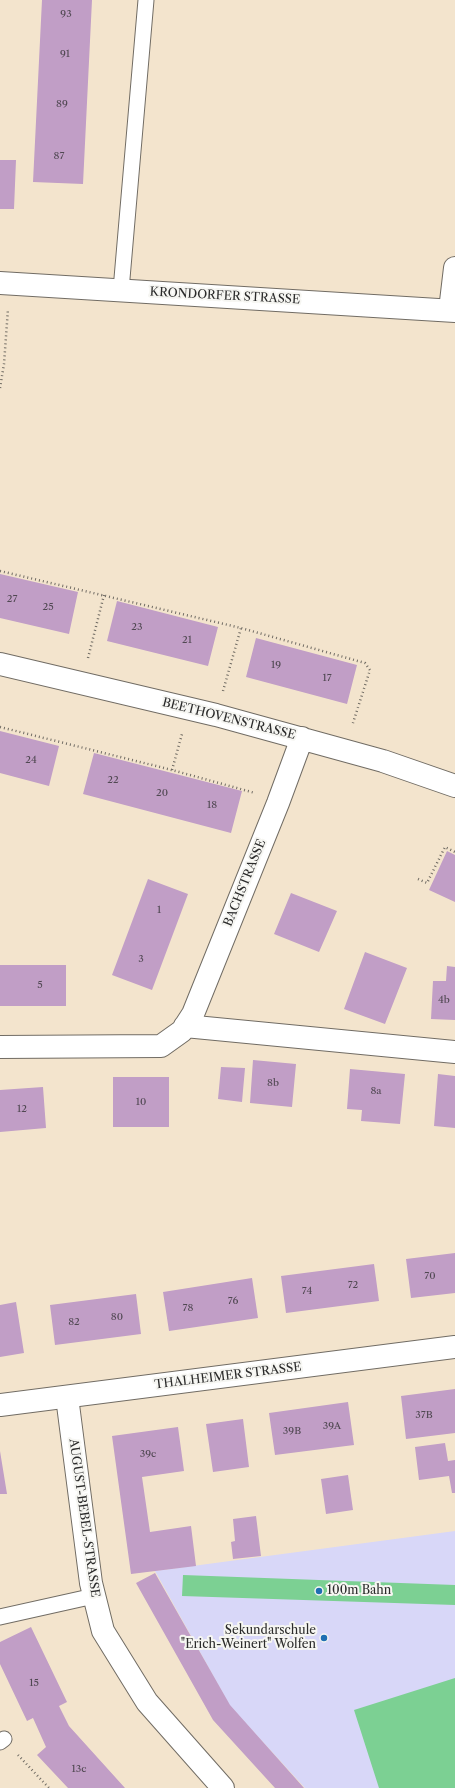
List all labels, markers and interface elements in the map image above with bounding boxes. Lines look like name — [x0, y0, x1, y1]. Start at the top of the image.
house number: 93 — [60, 8, 72, 20]
house number: 91 — [60, 48, 70, 60]
house number: 89 — [56, 98, 68, 110]
house number: 87 — [54, 150, 64, 162]
street label: KRONDORFER STRASSE — [149, 285, 301, 307]
house number: 27 — [7, 593, 17, 605]
house number: 25 — [42, 601, 54, 613]
house number: 23 — [131, 621, 143, 633]
house number: 21 — [182, 634, 192, 646]
house number: 19 — [271, 659, 281, 671]
house number: 17 — [322, 672, 332, 684]
street label: BEETHOVENSTRASSE — [161, 695, 297, 743]
house number: 24 — [25, 754, 37, 766]
house number: 22 — [107, 774, 119, 786]
house number: 20 — [156, 787, 168, 799]
house number: 18 — [207, 799, 217, 811]
street label: BACHSTRASSE — [221, 837, 269, 929]
house number: 1 — [157, 904, 161, 916]
house number: 3 — [138, 953, 144, 965]
house number: 5 — [37, 979, 43, 991]
house number: 4b — [438, 994, 450, 1006]
house number: 8b — [267, 1077, 279, 1089]
house number: 8a — [370, 1085, 382, 1097]
house number: 10 — [136, 1096, 146, 1108]
house number: 12 — [17, 1103, 27, 1115]
house number: 70 — [424, 1270, 436, 1282]
house number: 72 — [348, 1279, 358, 1291]
house number: 74 — [302, 1285, 312, 1297]
house number: 76 — [228, 1295, 238, 1307]
house number: 78 — [183, 1302, 193, 1314]
house number: 80 — [111, 1311, 123, 1323]
house number: 82 — [68, 1316, 80, 1328]
street label: THALHEIMER STRASSE — [154, 1360, 302, 1392]
house number: 37B — [415, 1409, 433, 1421]
house number: 39A — [323, 1420, 341, 1432]
house number: 39B — [283, 1425, 301, 1437]
street label: AUGUST-BEBEL-STRASSE — [66, 1438, 102, 1598]
house number: 39c — [140, 1448, 156, 1460]
place label: 100m Bahn — [327, 1584, 391, 1598]
marker: 100m Bahn — [314, 1586, 324, 1596]
place label: Sekundarschule "Erich-Weinert" Wolfen — [181, 1624, 316, 1652]
marker: Sekundarschule "Erich-Weinert" Wolfen — [319, 1633, 329, 1643]
house number: 15 — [29, 1677, 39, 1689]
house number: 13c — [72, 1763, 86, 1775]

